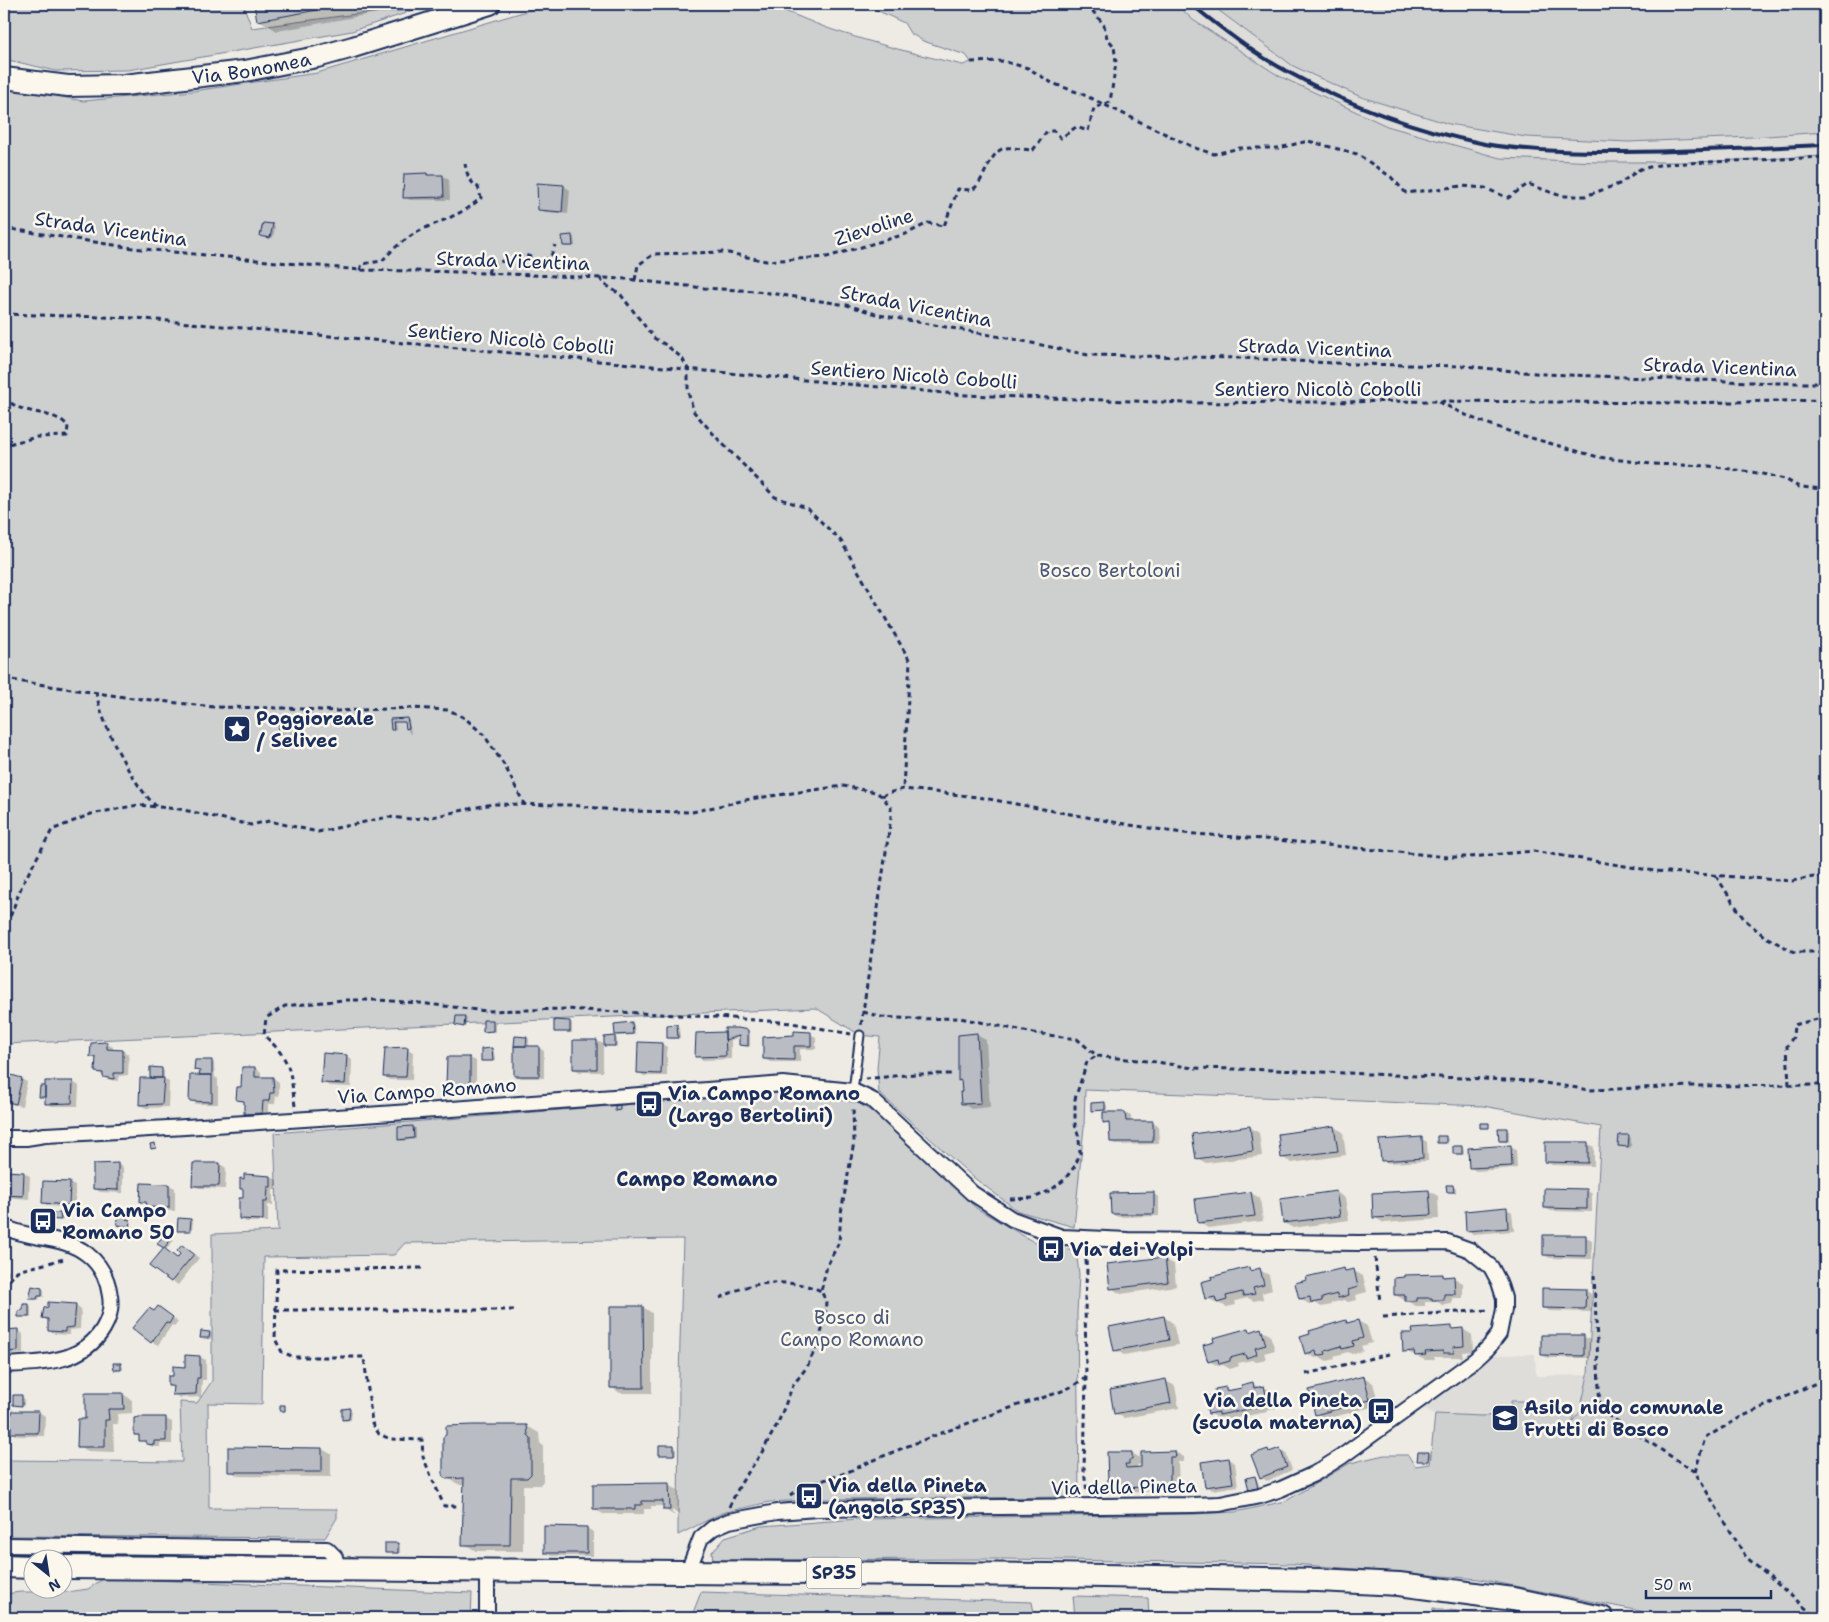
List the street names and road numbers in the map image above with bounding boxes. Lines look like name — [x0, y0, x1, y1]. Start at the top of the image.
street label: Via Bonomea — [190, 46, 313, 90]
street label: Zievoline — [831, 203, 917, 251]
street label: Strada Vicentina — [33, 206, 189, 252]
street label: Strada Vicentina — [436, 246, 590, 276]
street label: Strada Vicentina — [838, 279, 994, 333]
street label: Sentiero Nicolò Cobolli — [407, 318, 615, 360]
street label: Strada Vicentina — [1238, 333, 1392, 363]
street label: Strada Vicentina — [1643, 352, 1797, 382]
street label: Sentiero Nicolò Cobolli — [810, 355, 1018, 395]
street label: Sentiero Nicolò Cobolli — [1214, 377, 1422, 402]
street label: Via Campo Romano — [337, 1072, 517, 1110]
street label: Via della Pineta — [1051, 1473, 1197, 1501]
road number: SP35 — [806, 1558, 862, 1589]

